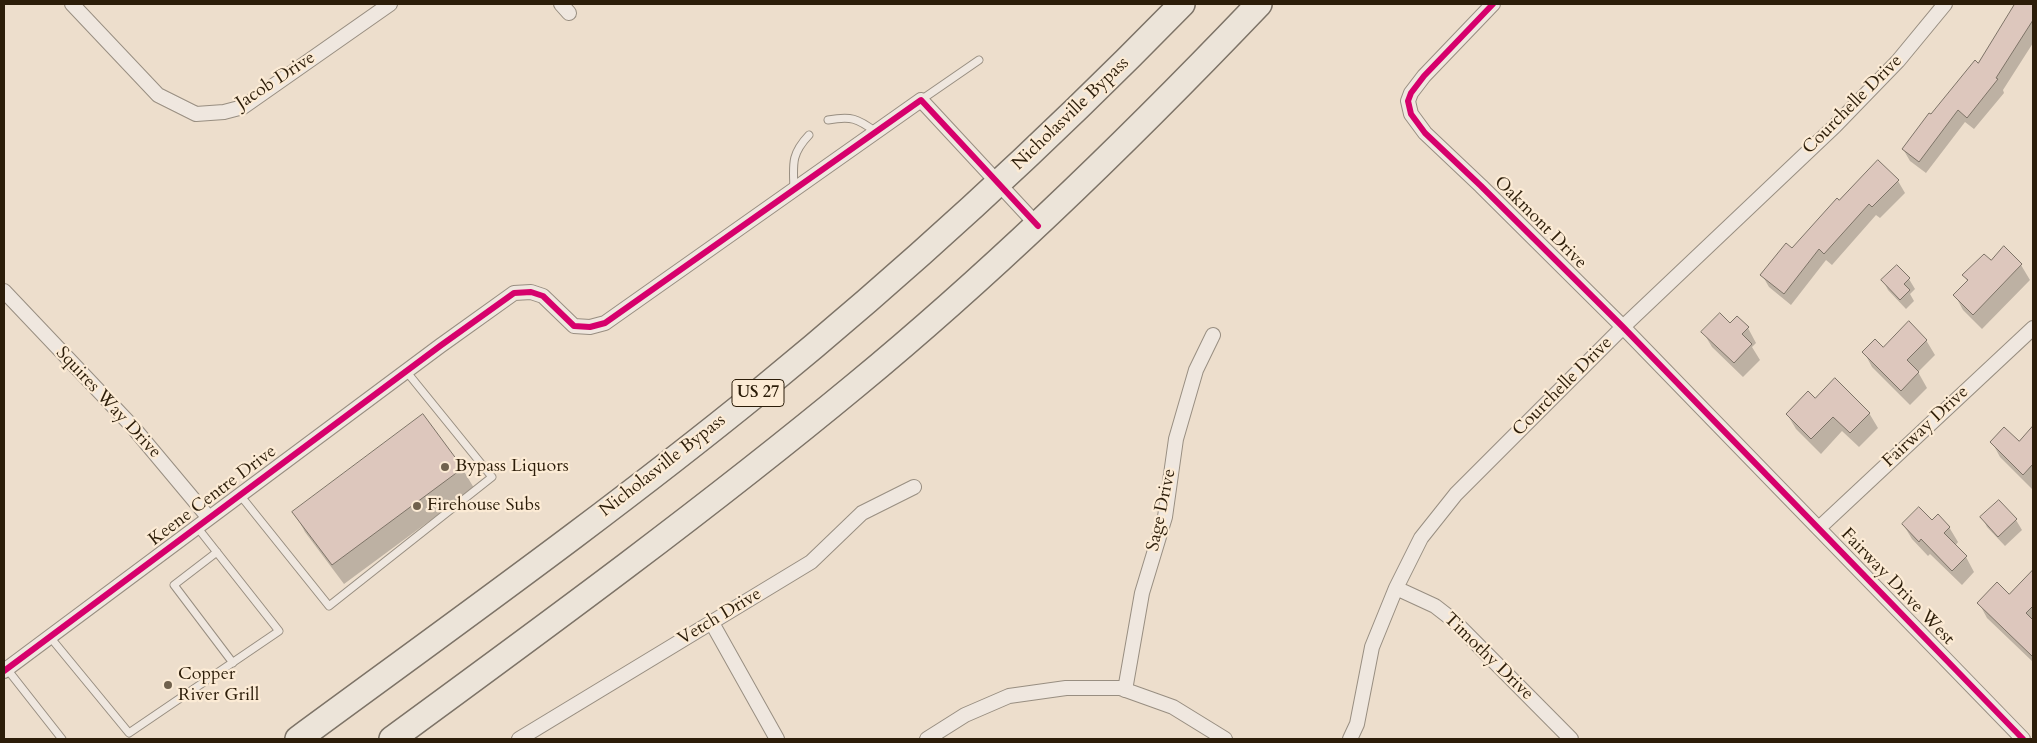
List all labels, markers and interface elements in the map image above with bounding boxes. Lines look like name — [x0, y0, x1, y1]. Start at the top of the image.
street label: Jacob Drive — [232, 47, 320, 115]
street label: Courchelle Drive — [1799, 51, 1907, 159]
street label: Nicholasville Bypass — [1008, 53, 1134, 175]
street label: Oakmont Drive — [1489, 172, 1591, 274]
street label: Courchelle Drive — [1509, 333, 1617, 441]
street label: Squires Way Drive — [51, 343, 165, 463]
road number: US 27 — [732, 379, 784, 406]
street label: Fairway Drive — [1879, 382, 1973, 472]
street label: Nicholasville Bypass — [596, 410, 730, 522]
street label: Keene Centre Drive — [145, 441, 281, 551]
place label: Bypass Liquors — [455, 456, 569, 478]
marker: Bypass Liquors — [439, 461, 451, 473]
street label: Sage Drive — [1143, 467, 1181, 553]
place label: Firehouse Subs — [427, 495, 540, 517]
marker: Firehouse Subs — [411, 500, 423, 512]
street label: Fairway Drive West — [1836, 524, 1958, 650]
street label: Vetch Drive — [674, 584, 766, 650]
street label: Timothy Drive — [1439, 609, 1537, 705]
place label: Copper River Grill — [178, 664, 259, 706]
marker: Copper River Grill — [162, 679, 174, 691]

